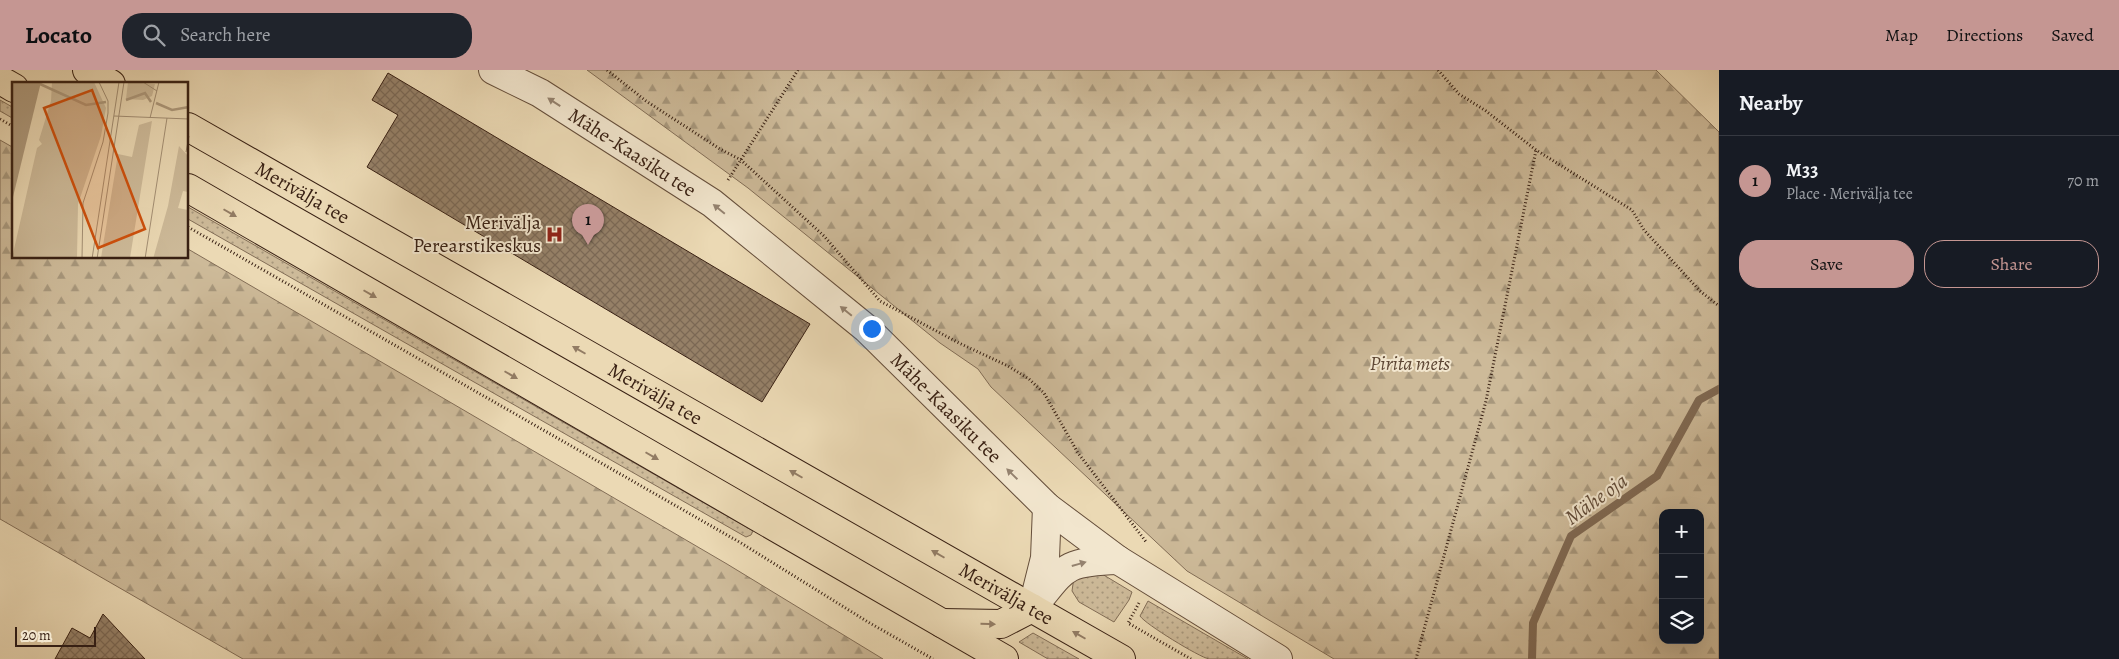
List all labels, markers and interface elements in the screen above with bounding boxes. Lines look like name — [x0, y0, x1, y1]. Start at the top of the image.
search box — [122, 13, 472, 58]
text: Locato — [25, 19, 92, 51]
icon: search — [140, 21, 168, 49]
text: Search here — [180, 22, 271, 48]
text: Map — [1885, 23, 1918, 47]
text: Directions — [1946, 23, 2023, 47]
text: Saved — [2051, 23, 2094, 47]
inset map — [12, 82, 189, 259]
text: Nearby — [1739, 89, 1802, 117]
one-way arrow — [547, 97, 560, 106]
street label: Mähe-Kaasiku tee — [563, 102, 701, 203]
street label: Merivälja tee — [250, 155, 355, 230]
text: M33 — [1786, 157, 1818, 183]
text: 1 — [1752, 170, 1758, 192]
text: 70 m — [2067, 170, 2099, 192]
text: Place · Merivälja tee — [1786, 183, 1913, 205]
pin: 1 — [572, 204, 604, 245]
one-way arrow — [713, 204, 726, 215]
one-way arrow — [223, 208, 236, 217]
place label: Merivälja Perearstikeskus — [413, 209, 542, 259]
hospital icon: Merivälja Perearstikeskus — [545, 224, 565, 244]
button: Save — [1739, 240, 1914, 288]
button: Share — [1924, 240, 2099, 288]
one-way arrow — [363, 290, 378, 298]
one-way arrow — [839, 306, 852, 317]
your location — [859, 316, 885, 342]
one-way arrow — [573, 346, 586, 355]
street label: Mähe-Kaasiku tee — [884, 347, 1008, 469]
park label: Pirita mets — [1370, 350, 1450, 377]
street label: Merivälja tee — [603, 356, 707, 432]
one-way arrow — [505, 371, 518, 380]
one-way arrow — [645, 452, 659, 461]
water label: Mähe oja — [1559, 467, 1633, 531]
one-way arrow — [1006, 468, 1018, 480]
one-way arrow — [789, 470, 804, 478]
map controls — [1659, 509, 1704, 644]
button: + — [1659, 509, 1704, 554]
one-way arrow — [931, 550, 944, 559]
button: − — [1659, 554, 1704, 599]
street label: Merivälja tee — [954, 556, 1058, 632]
one-way arrow — [1071, 559, 1086, 567]
button: layers — [1659, 599, 1704, 644]
one-way arrow — [980, 620, 996, 628]
scale bar — [15, 624, 96, 647]
text: 20 m — [22, 626, 51, 645]
one-way arrow — [1072, 630, 1085, 639]

